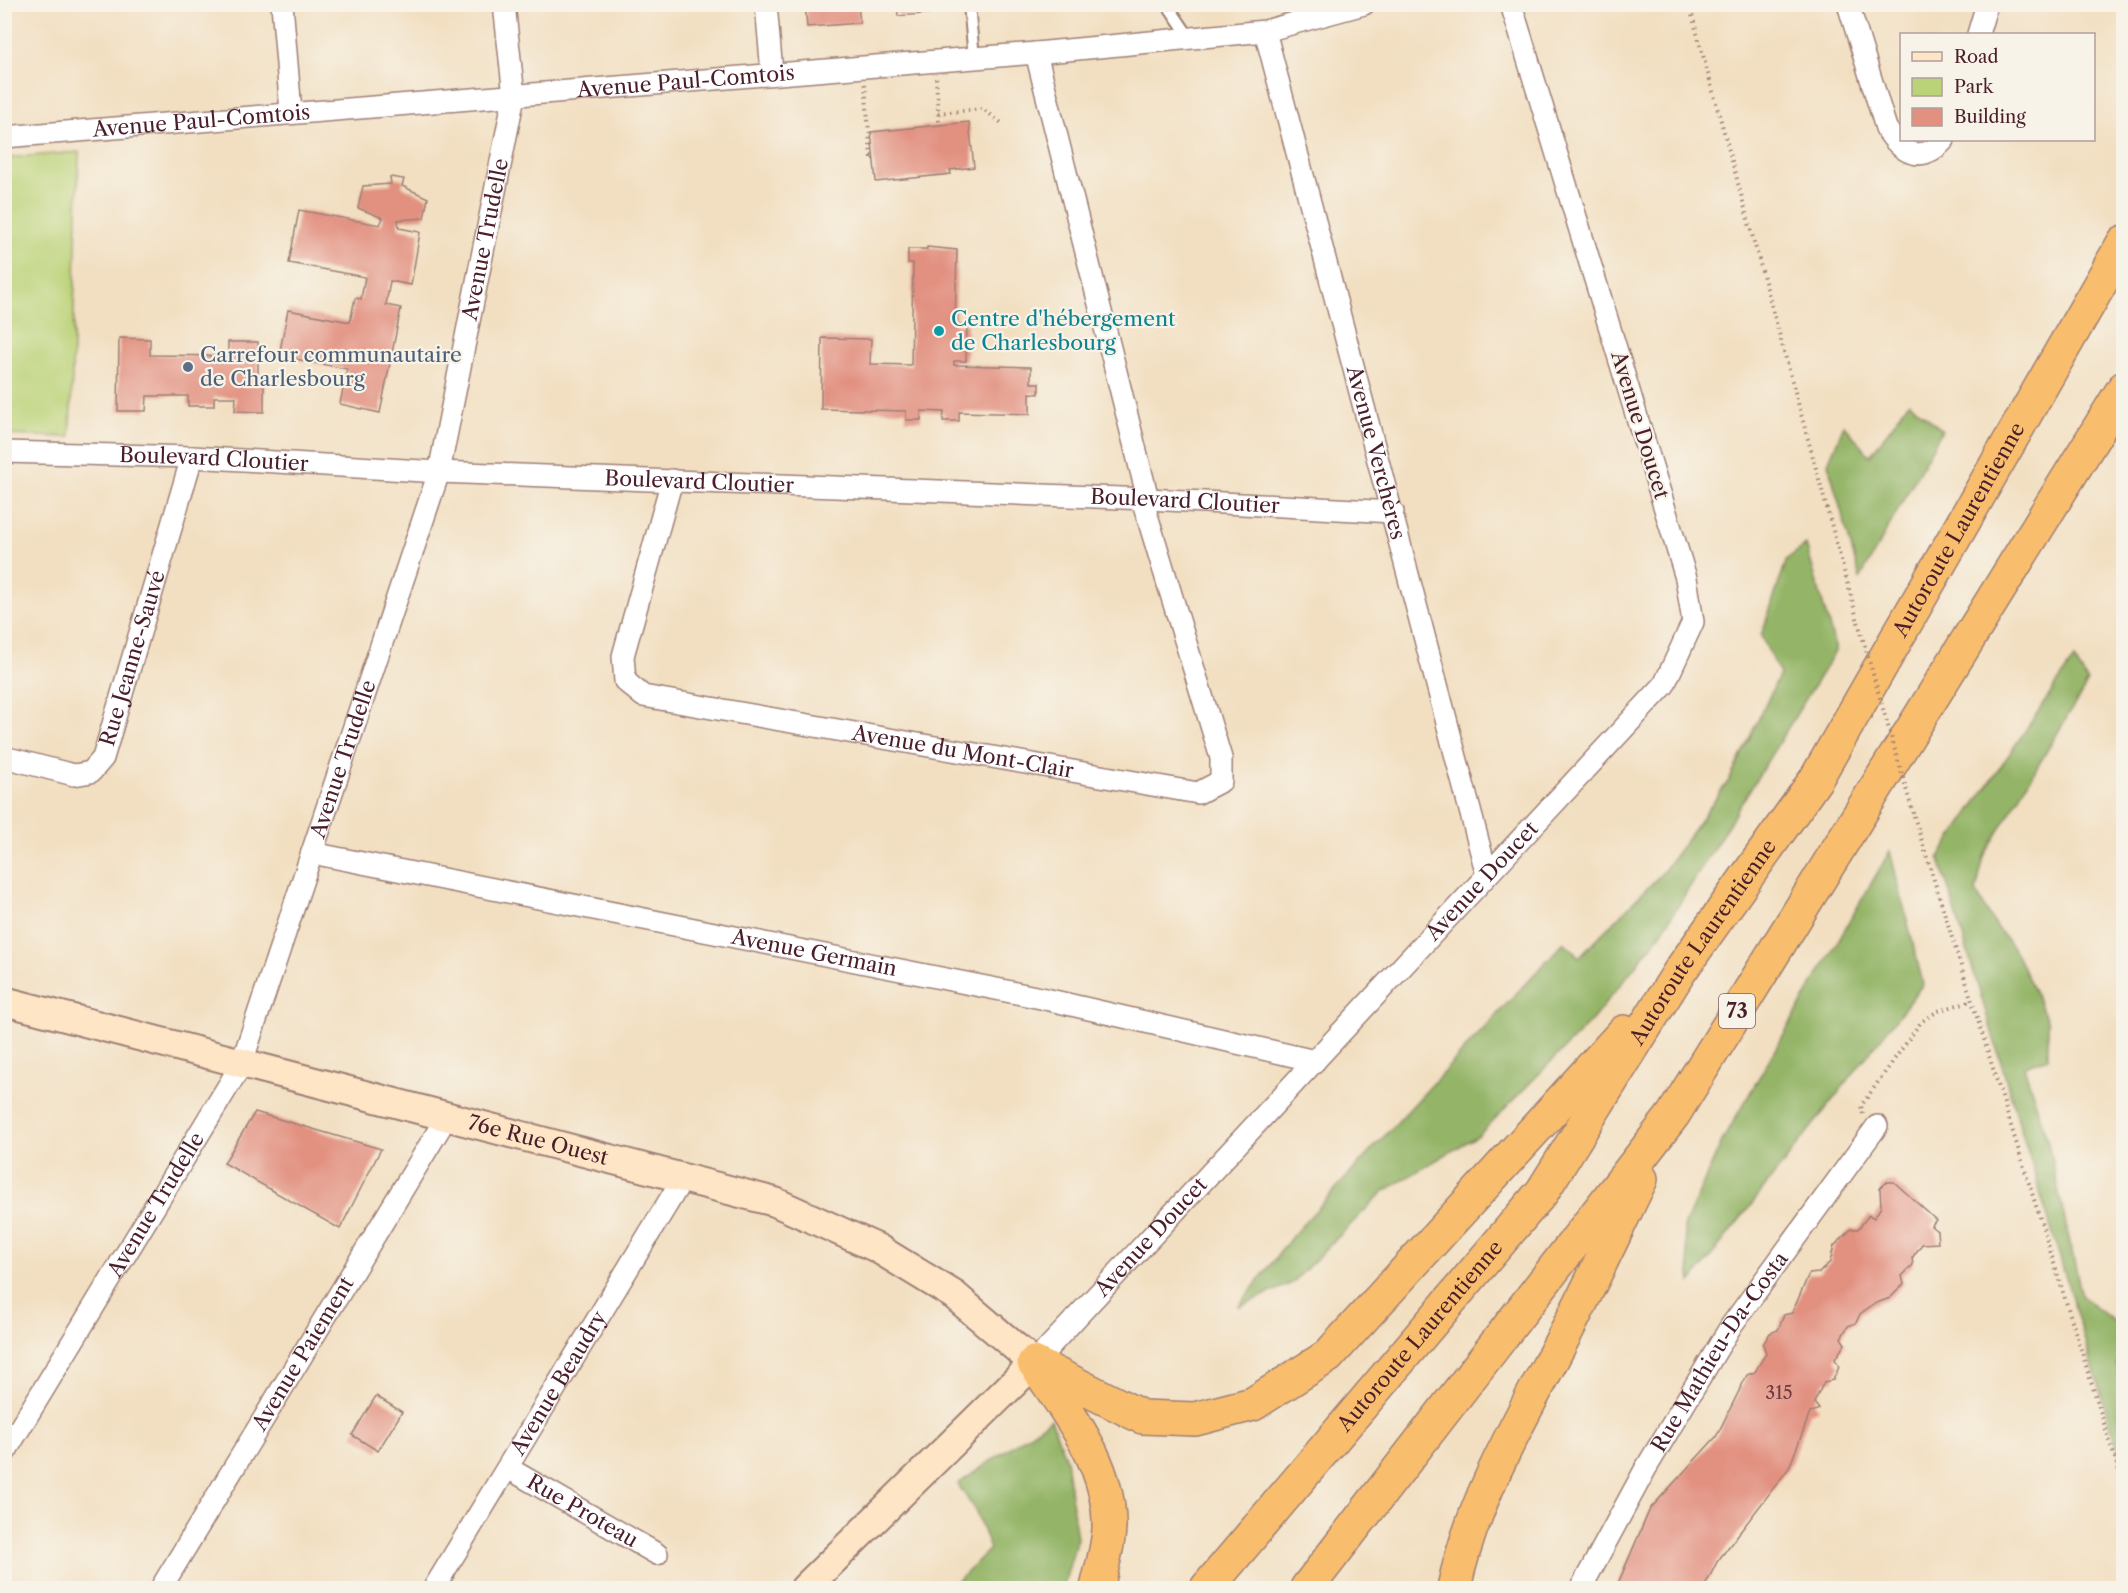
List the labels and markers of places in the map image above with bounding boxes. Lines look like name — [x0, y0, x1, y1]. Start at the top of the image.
place label: Centre d'hébergement de Charlesbourg — [951, 306, 1176, 355]
marker: Centre d'hébergement de Charlesbourg — [932, 324, 946, 338]
place label: Carrefour communautaire de Charlesbourg — [200, 342, 462, 391]
marker: Carrefour communautaire de Charlesbourg — [181, 360, 195, 374]

